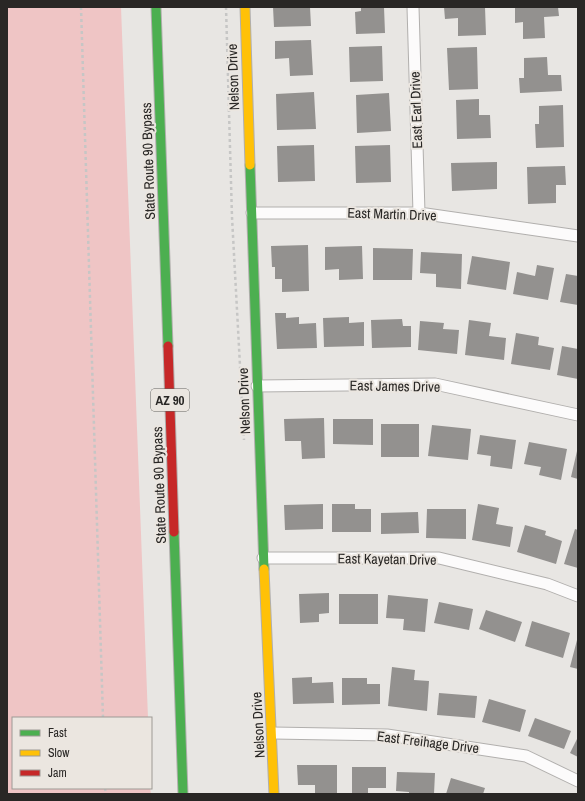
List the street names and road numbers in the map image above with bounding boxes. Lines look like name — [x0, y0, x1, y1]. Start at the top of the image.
street label: Nelson Drive — [223, 44, 243, 110]
street label: East Earl Drive — [406, 71, 426, 149]
street label: State Route 90 Bypass — [137, 102, 159, 220]
street label: East Martin Drive — [347, 203, 437, 225]
street label: Nelson Drive — [234, 368, 254, 434]
street label: East James Drive — [350, 376, 440, 396]
road number: AZ 90 — [151, 389, 189, 411]
street label: State Route 90 Bypass — [148, 426, 170, 544]
street label: East Kayetan Drive — [337, 549, 437, 569]
street label: Nelson Drive — [247, 691, 269, 759]
street label: East Freihage Drive — [376, 727, 480, 757]

